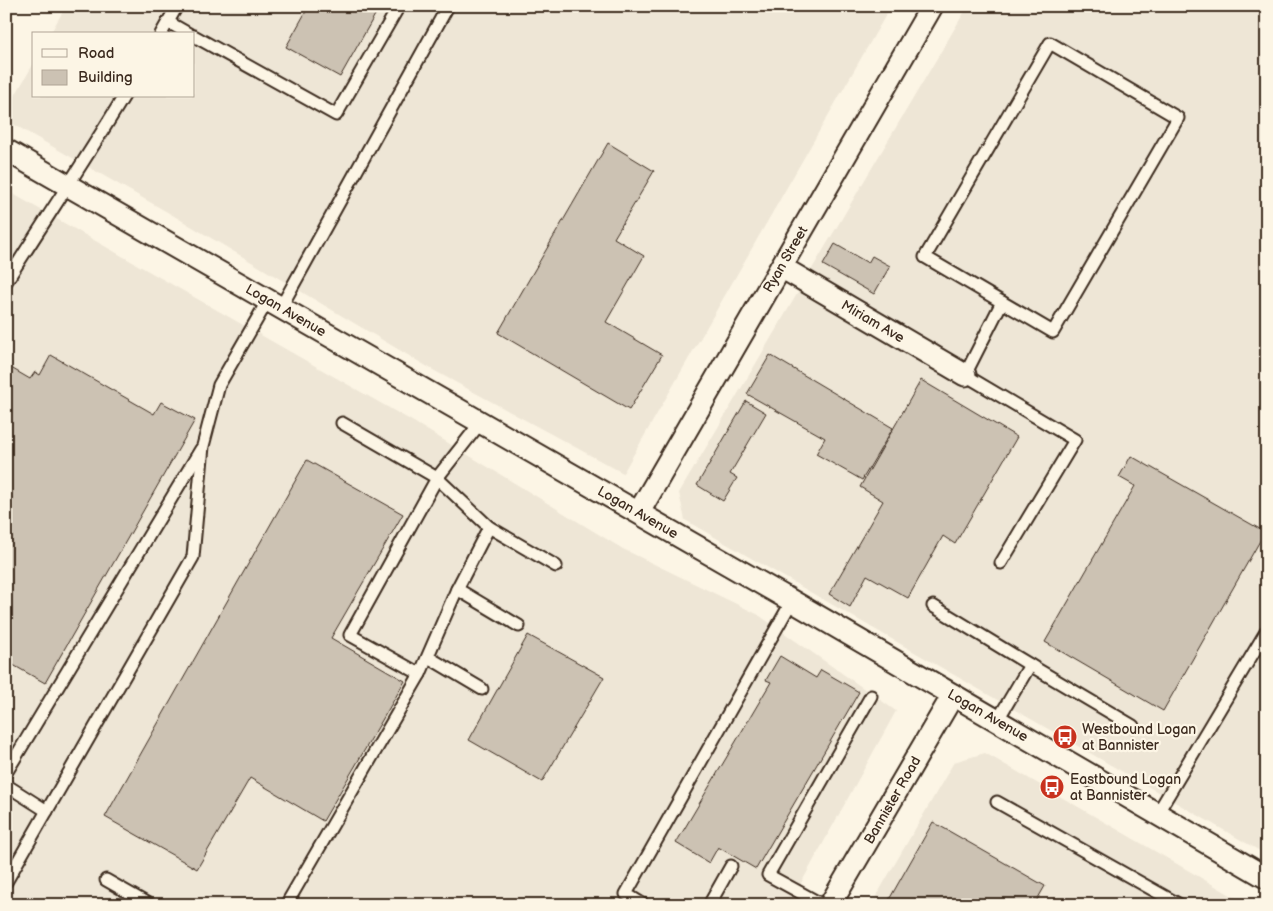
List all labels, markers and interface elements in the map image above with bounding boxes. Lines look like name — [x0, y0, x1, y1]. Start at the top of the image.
legend — [32, 32, 195, 98]
text: Road — [78, 44, 114, 63]
text: Building — [78, 68, 133, 87]
street label: Ryan Street — [760, 222, 812, 295]
street label: Logan Avenue — [242, 281, 329, 340]
street label: Miriam Ave — [838, 297, 907, 346]
street label: Logan Avenue — [594, 483, 681, 542]
street label: Logan Avenue — [944, 686, 1031, 745]
place label: Westbound Logan at Bannister — [1082, 721, 1196, 754]
bus stop icon: Westbound Logan at Bannister — [1052, 724, 1078, 750]
street label: Bannister Road — [860, 753, 924, 847]
place label: Eastbound Logan at Bannister — [1070, 771, 1181, 804]
bus stop icon: Eastbound Logan at Bannister — [1039, 774, 1065, 800]

